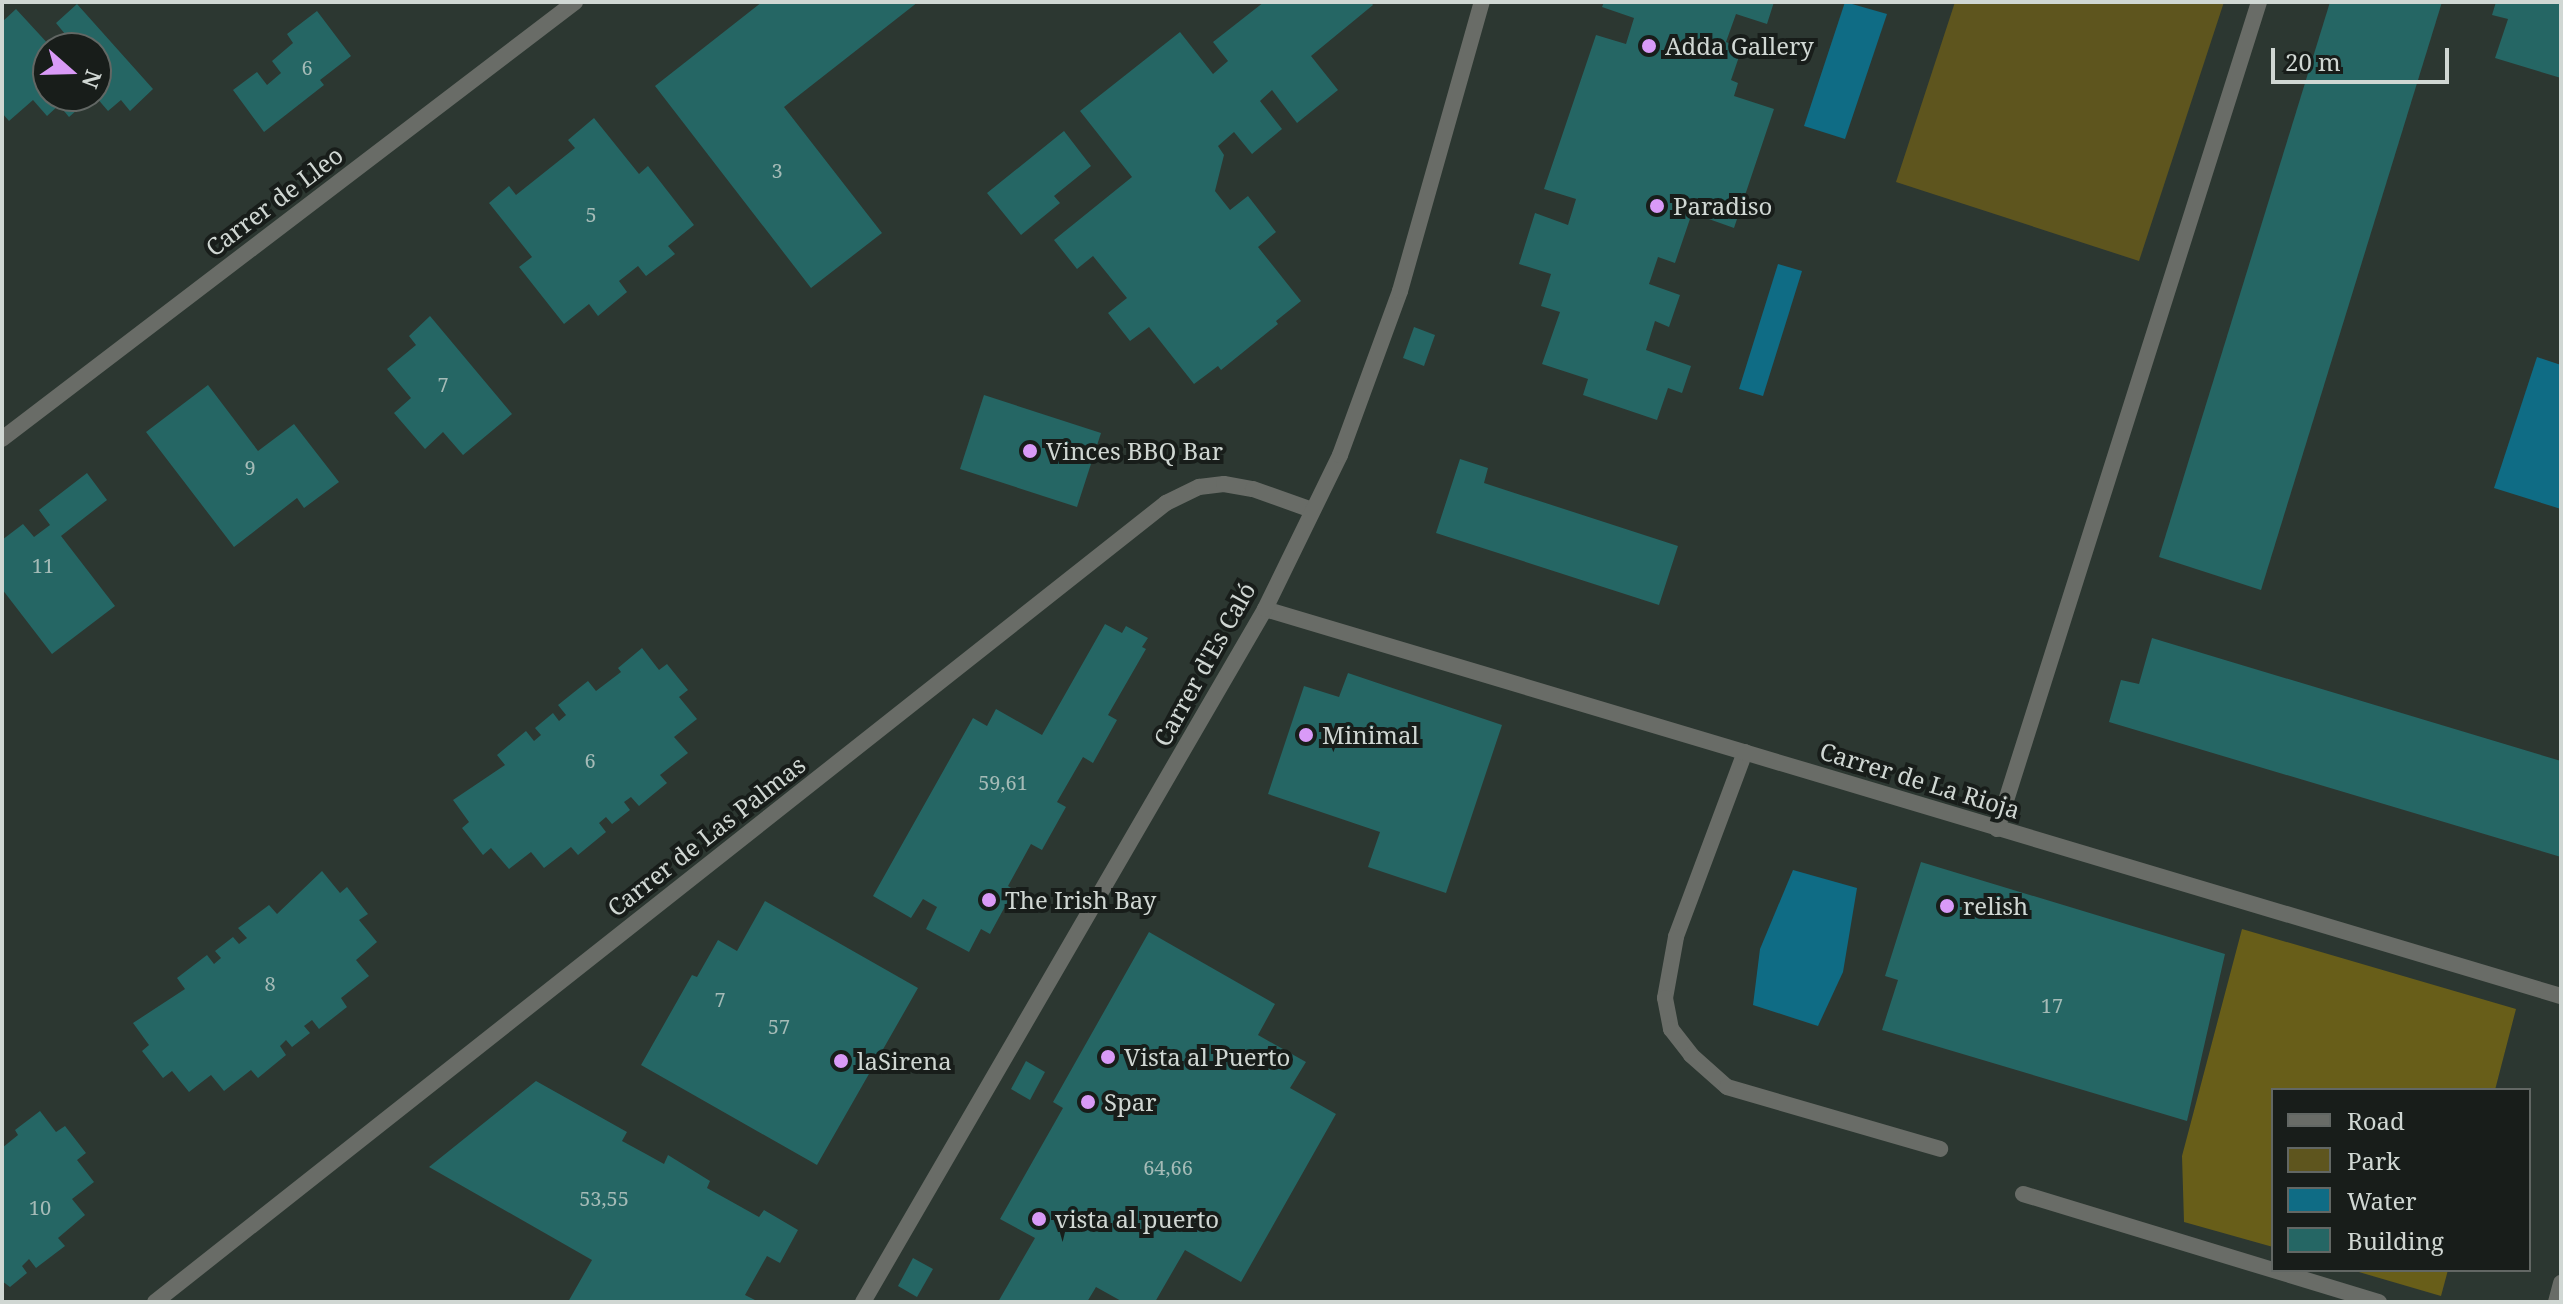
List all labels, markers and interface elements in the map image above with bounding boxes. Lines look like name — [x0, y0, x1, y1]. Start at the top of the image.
north arrow — [32, 32, 112, 112]
place label: Adda Gallery — [1665, 32, 1814, 60]
scale bar — [2275, 32, 2453, 82]
marker: Adda Gallery — [1640, 37, 1658, 55]
text: 20 m — [2285, 45, 2341, 78]
house number: 6 — [301, 55, 313, 79]
text: N — [76, 66, 110, 93]
street label: Carrer de Lleo — [200, 140, 348, 262]
house number: 3 — [771, 158, 783, 182]
place label: Paradiso — [1673, 192, 1772, 220]
marker: Paradiso — [1648, 197, 1666, 215]
house number: 5 — [585, 202, 597, 226]
house number: 7 — [437, 372, 449, 396]
place label: Vinces BBQ Bar — [1046, 437, 1223, 465]
marker: Vinces BBQ Bar — [1021, 442, 1039, 460]
house number: 9 — [244, 455, 256, 479]
house number: 11 — [32, 553, 54, 577]
street label: Carrer d'Es Caló — [1147, 577, 1261, 751]
place label: Minimal — [1322, 721, 1419, 749]
marker: Minimal — [1297, 726, 1315, 744]
street label: Carrer de La Rioja — [1816, 736, 2024, 824]
house number: 6 — [584, 748, 596, 772]
street label: Carrer de Las Palmas — [601, 750, 811, 922]
house number: 59,61 — [978, 770, 1028, 794]
place label: The Irish Bay — [1005, 886, 1156, 914]
marker: The Irish Bay — [980, 891, 998, 909]
place label: relish — [1963, 892, 2028, 920]
marker: relish — [1938, 897, 1956, 915]
house number: 8 — [264, 971, 276, 995]
house number: 7 — [714, 987, 726, 1011]
house number: 17 — [2041, 993, 2063, 1017]
house number: 57 — [768, 1014, 790, 1038]
place label: Vista al Puerto — [1124, 1043, 1290, 1071]
place label: laSirena — [857, 1047, 952, 1075]
marker: Vista al Puerto — [1099, 1048, 1117, 1066]
marker: laSirena — [832, 1052, 850, 1070]
place label: Spar — [1104, 1088, 1157, 1116]
legend — [2271, 1088, 2531, 1272]
marker: Spar — [1079, 1093, 1097, 1111]
text: Road — [2347, 1104, 2405, 1137]
text: Park — [2347, 1144, 2400, 1177]
house number: 64,66 — [1143, 1155, 1193, 1179]
text: Water — [2347, 1184, 2417, 1217]
house number: 53,55 — [579, 1186, 629, 1210]
house number: 10 — [29, 1195, 51, 1219]
place label: vista al puerto — [1055, 1205, 1219, 1233]
marker: vista al puerto — [1030, 1210, 1048, 1228]
text: Building — [2347, 1224, 2444, 1257]

